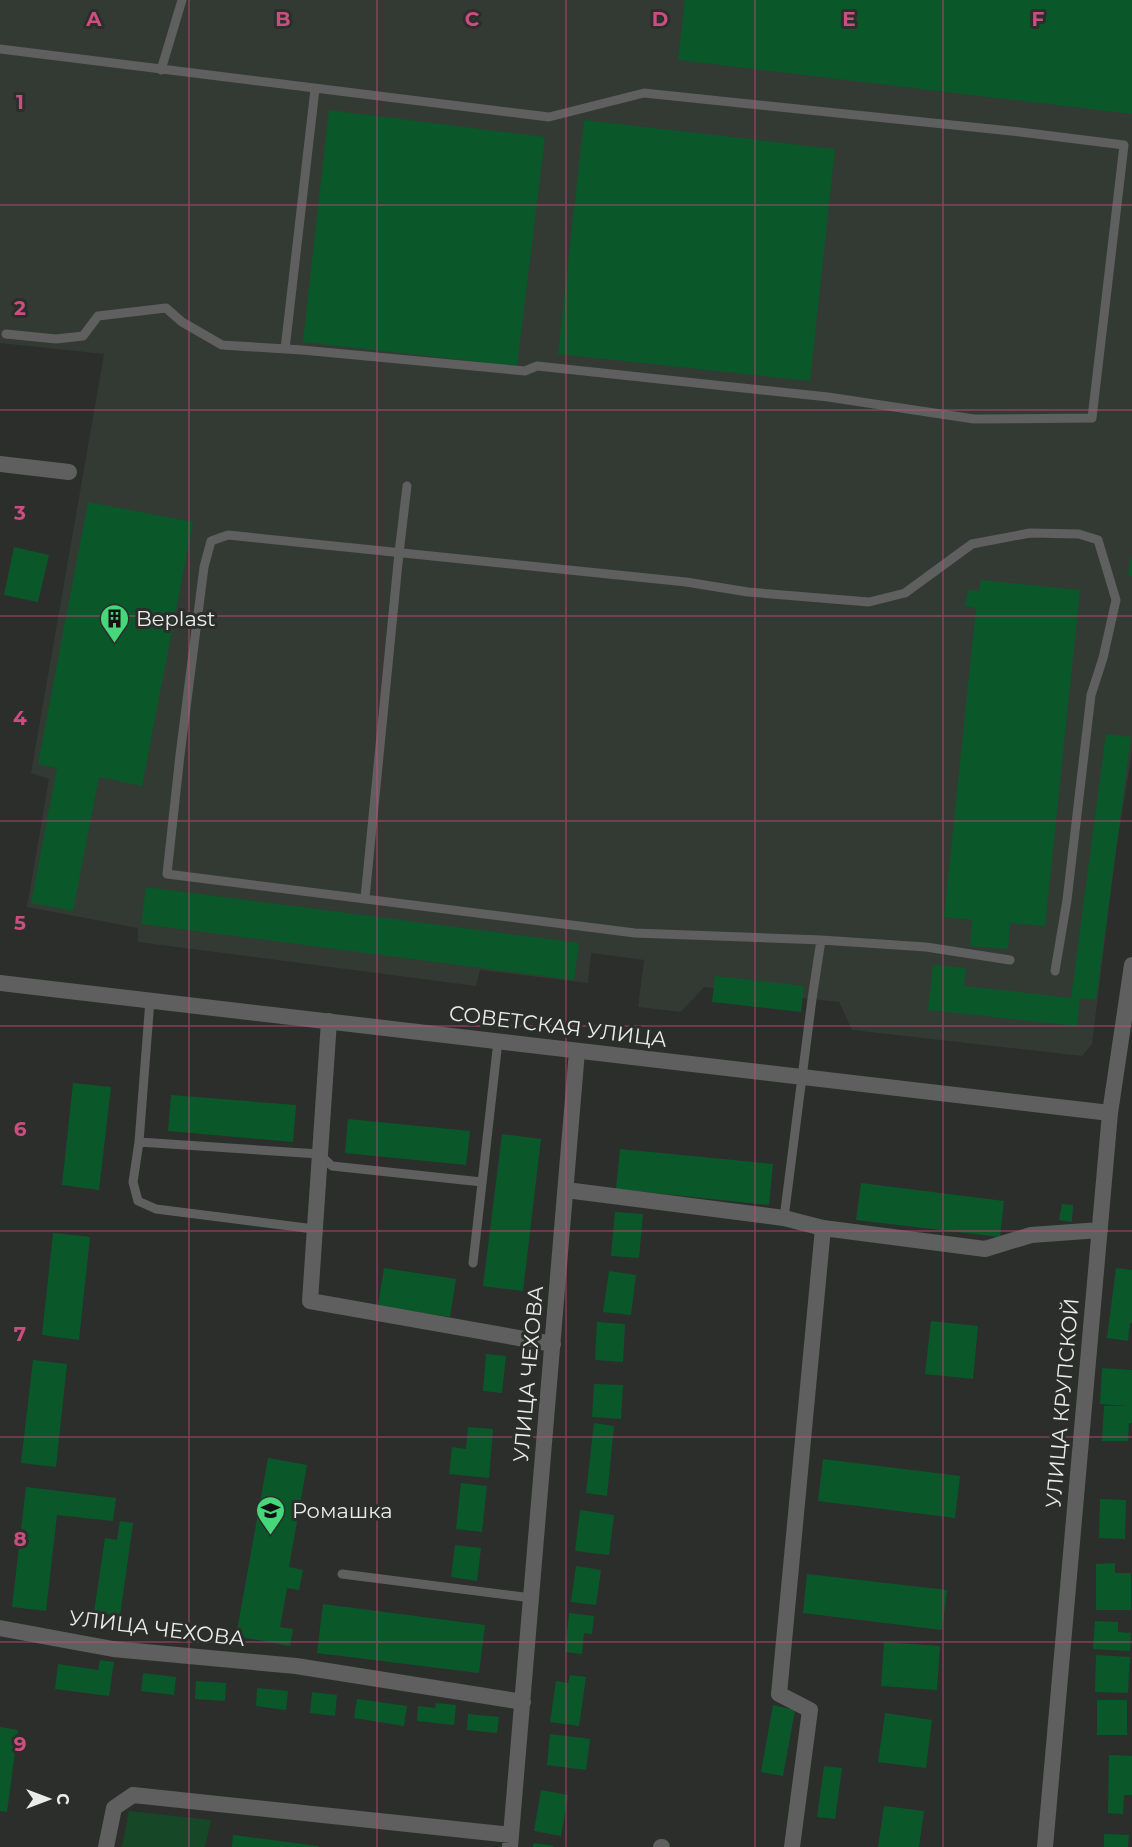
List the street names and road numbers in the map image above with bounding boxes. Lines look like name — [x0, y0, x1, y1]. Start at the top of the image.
street label: СОВЕТСКАЯ УЛИЦА — [448, 1000, 669, 1052]
street label: УЛИЦА ЧЕХОВА — [508, 1284, 548, 1463]
street label: УЛИЦА КРУПСКОЙ — [1040, 1297, 1084, 1509]
street label: УЛИЦА ЧЕХОВА — [68, 1605, 247, 1651]

